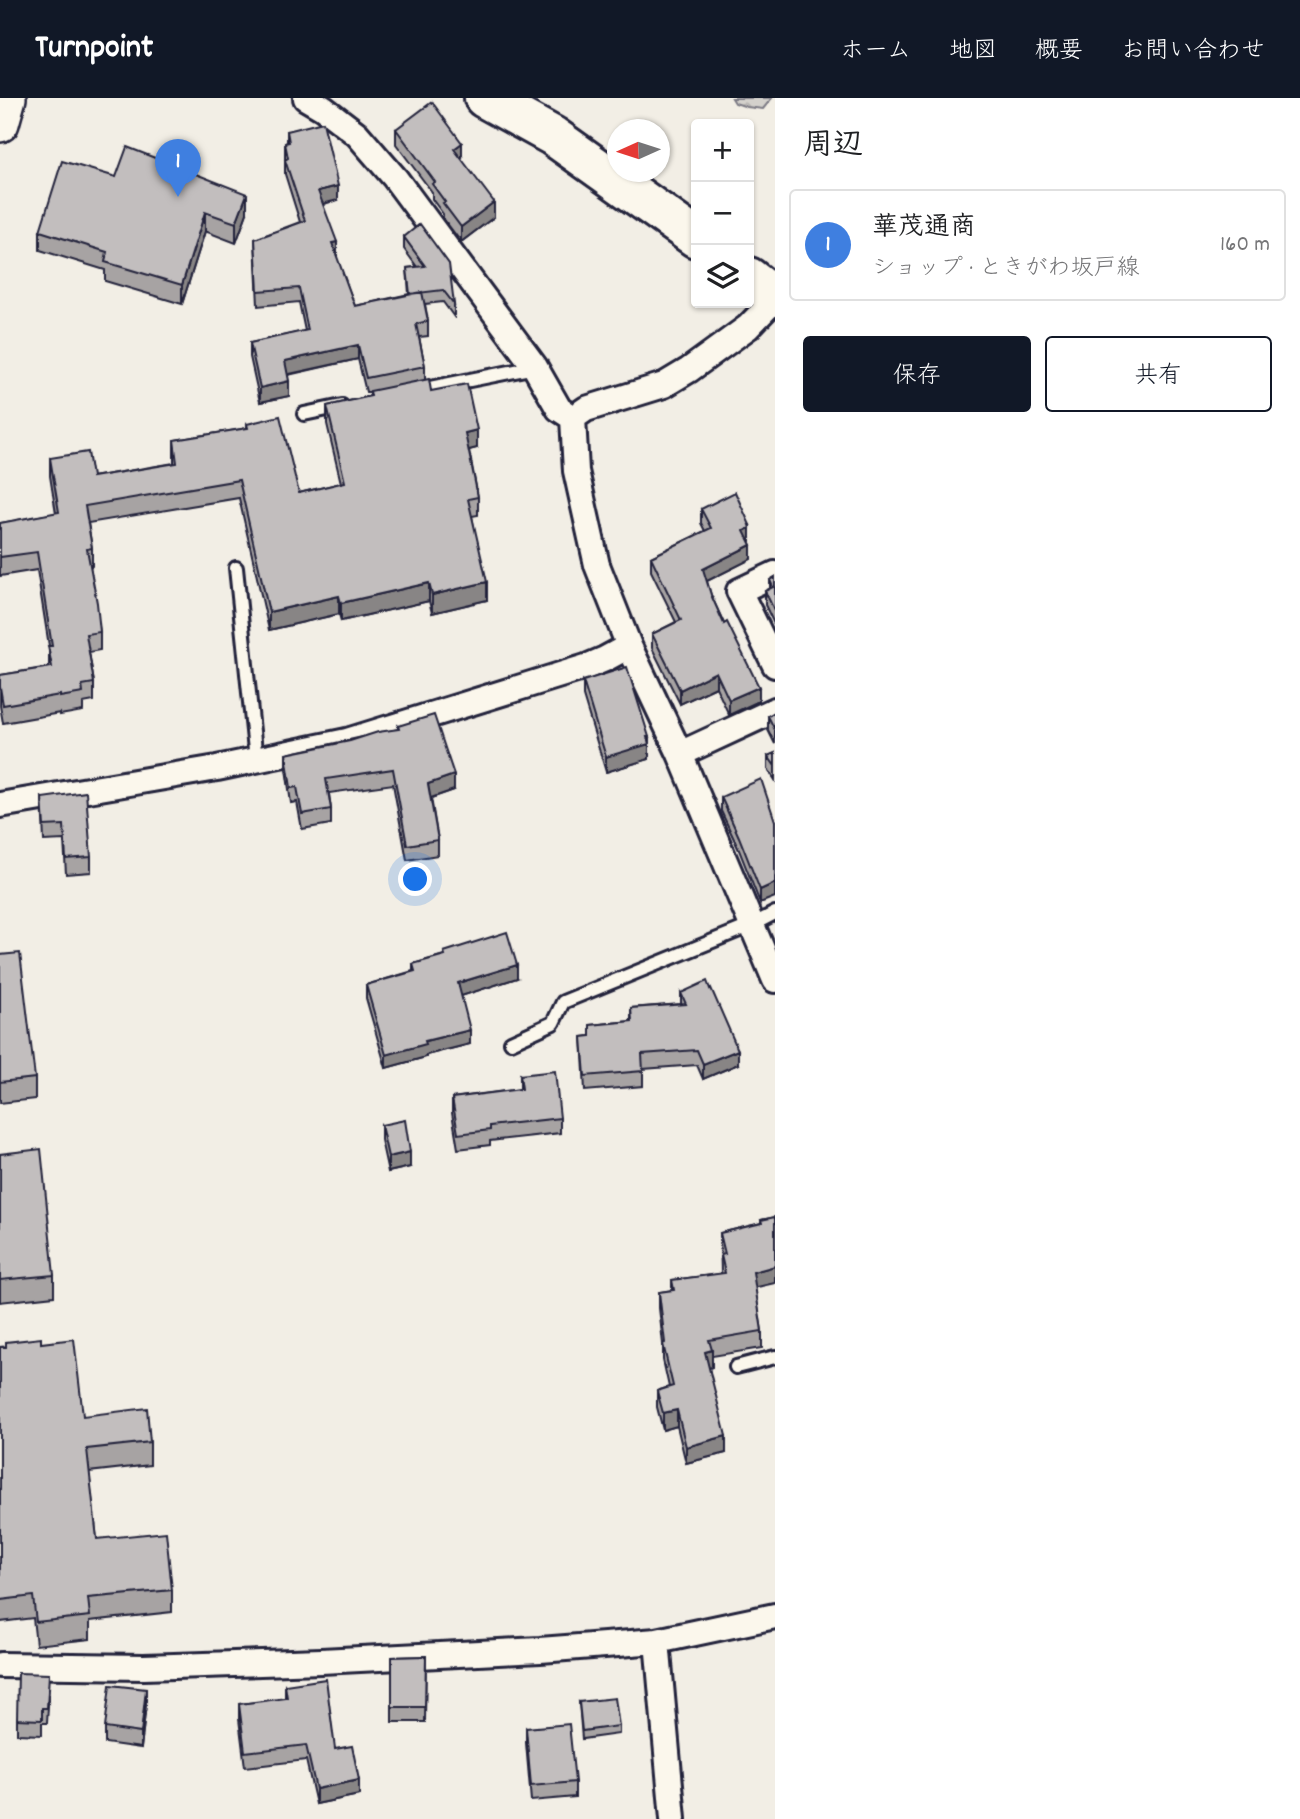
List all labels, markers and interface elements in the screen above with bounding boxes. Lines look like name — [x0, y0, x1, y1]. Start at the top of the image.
text: Turnpoint — [35, 26, 153, 73]
text: ホーム — [840, 35, 911, 69]
text: 地図 — [949, 35, 997, 69]
text: 概要 — [1035, 35, 1083, 69]
text: お問い合わせ — [1121, 35, 1265, 69]
north arrow — [607, 119, 670, 182]
map controls — [691, 119, 754, 308]
button: + — [691, 119, 754, 182]
text: 周辺 — [803, 126, 863, 169]
pin: 1 — [155, 139, 201, 197]
button: − — [691, 182, 754, 245]
text: 華茂通商 — [872, 210, 976, 247]
text: 1 — [825, 229, 831, 262]
text: 160 m — [1220, 229, 1270, 262]
button: layers — [691, 245, 754, 308]
text: ショップ · ときがわ坂戸線 — [872, 253, 1139, 286]
button: 保存 — [803, 336, 1031, 412]
button: 共有 — [1045, 336, 1272, 412]
your location — [398, 862, 432, 896]

